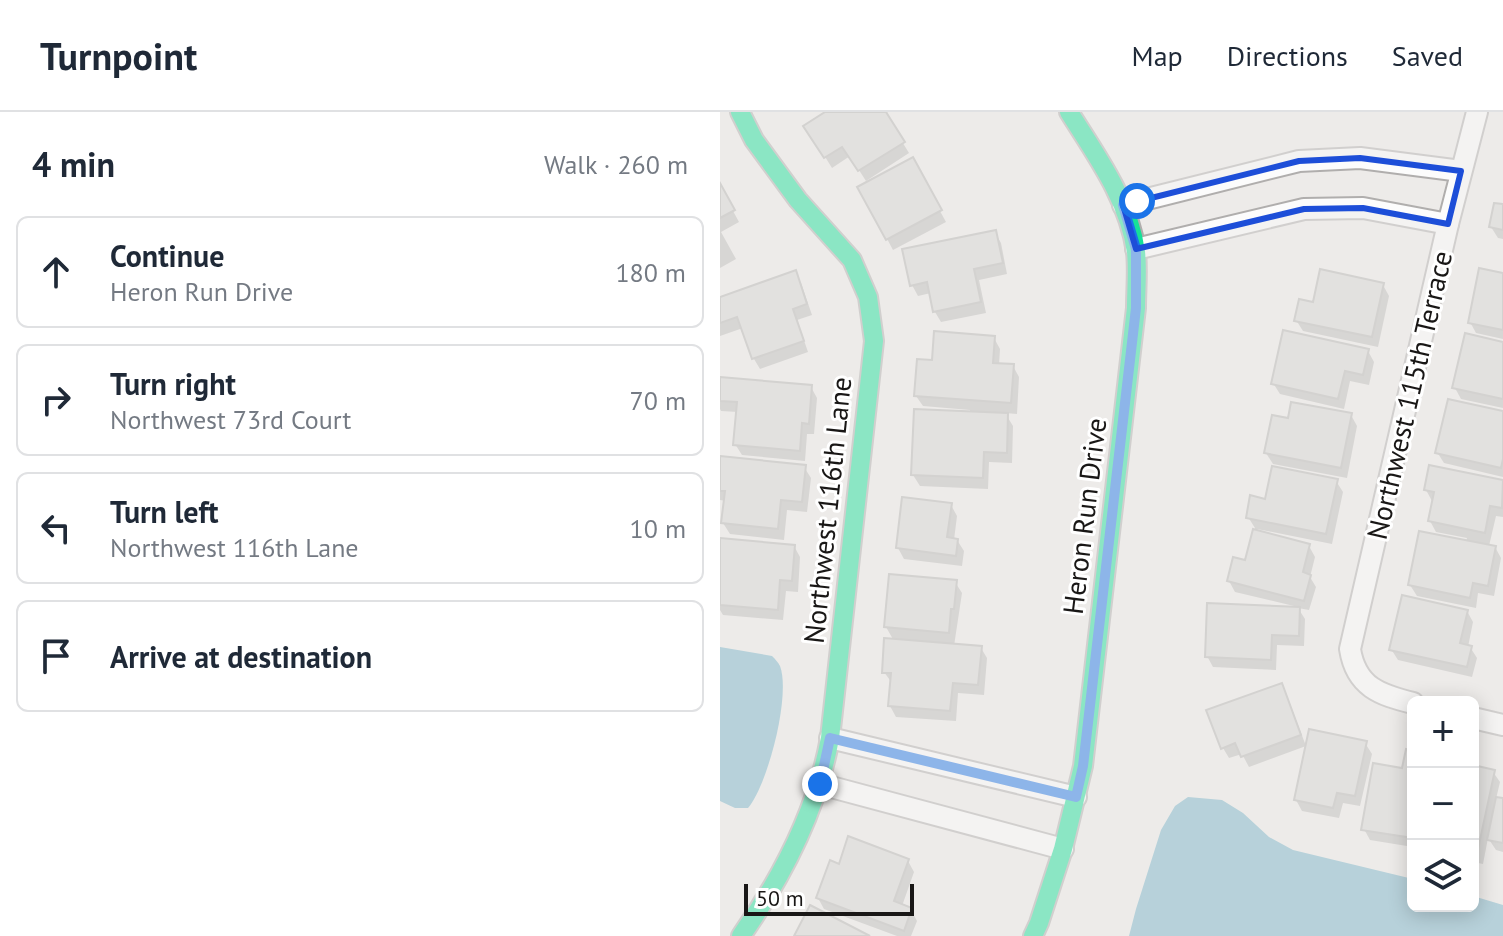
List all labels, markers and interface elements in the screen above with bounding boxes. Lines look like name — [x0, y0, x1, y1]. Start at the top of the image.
text: Turnpoint — [40, 31, 197, 80]
text: Map — [1132, 37, 1183, 74]
text: Directions — [1227, 37, 1348, 74]
text: Saved — [1392, 37, 1463, 74]
text: 4 min — [32, 142, 115, 186]
text: Walk · 260 m — [544, 148, 688, 181]
route start — [1119, 183, 1155, 219]
text: Continue — [110, 236, 224, 275]
street label: Northwest 115th Terrace — [1358, 247, 1460, 543]
icon: ahead — [34, 250, 78, 294]
text: 180 m — [615, 256, 686, 289]
text: Heron Run Drive — [110, 275, 293, 308]
text: Turn right — [110, 364, 236, 403]
street label: Northwest 116th Lane — [795, 375, 859, 645]
icon: right — [34, 378, 78, 422]
text: 70 m — [630, 384, 686, 417]
text: Northwest 73rd Court — [110, 403, 351, 436]
street label: Heron Run Drive — [1054, 416, 1114, 616]
text: Turn left — [110, 492, 218, 531]
icon: left — [34, 506, 78, 550]
text: 10 m — [630, 512, 686, 545]
text: Northwest 116th Lane — [110, 531, 359, 564]
icon: arrive — [34, 634, 78, 678]
text: Arrive at destination — [110, 637, 372, 676]
map controls — [1407, 696, 1479, 912]
button: + — [1407, 696, 1479, 768]
route end — [802, 766, 838, 802]
button: − — [1407, 768, 1479, 840]
button: layers — [1407, 840, 1479, 912]
scale bar — [744, 880, 914, 916]
text: 50 m — [756, 884, 804, 912]

